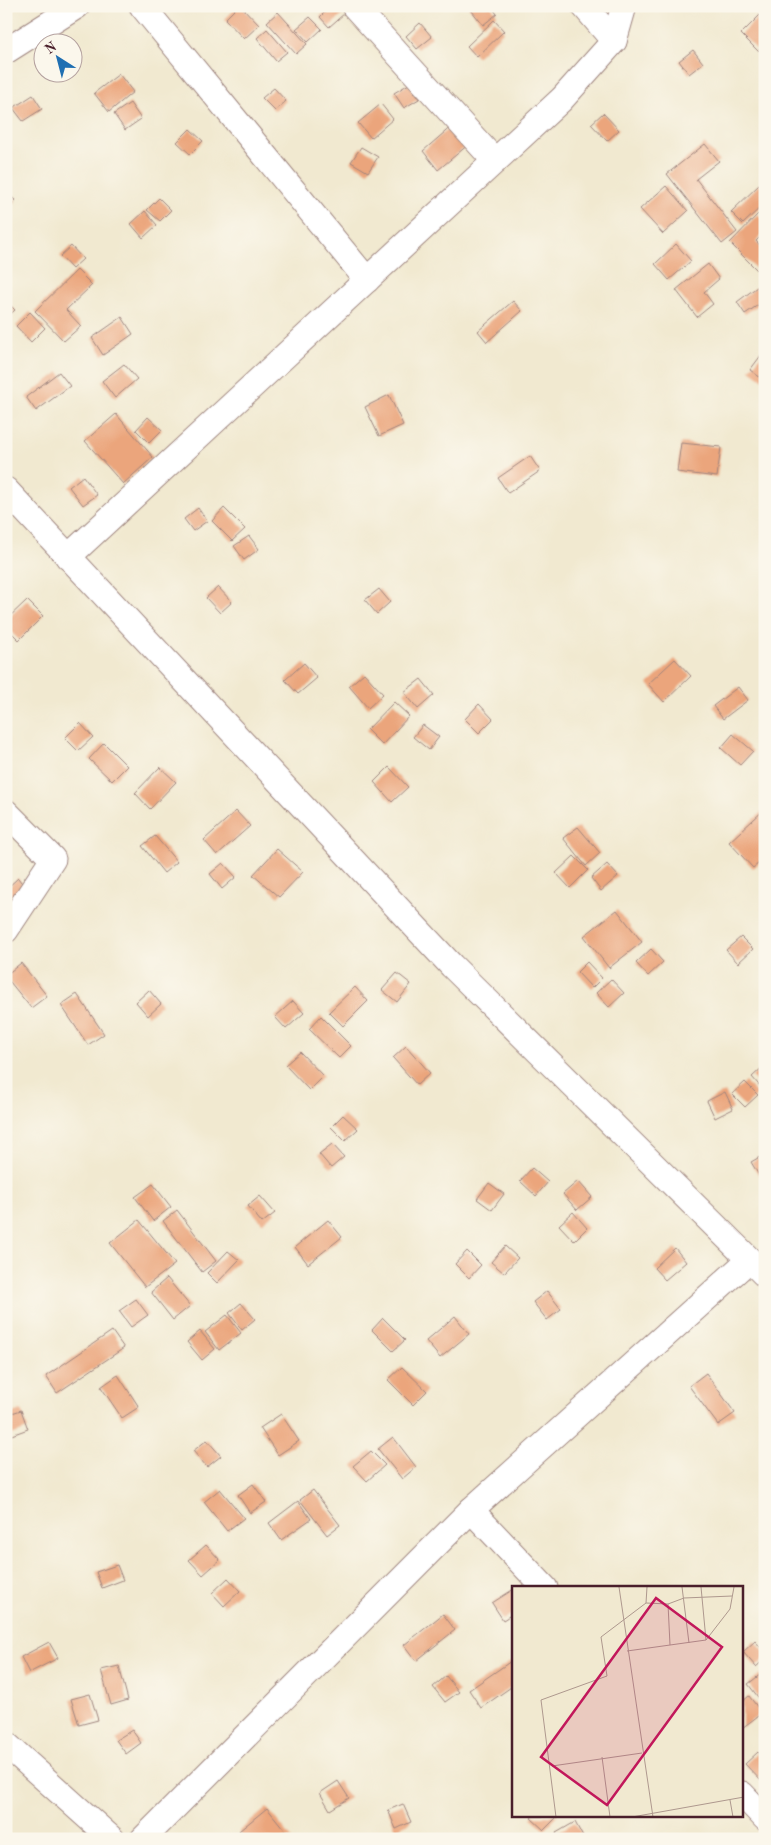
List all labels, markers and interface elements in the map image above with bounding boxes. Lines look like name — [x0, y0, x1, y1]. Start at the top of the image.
north arrow — [32, 32, 82, 82]
text: N — [43, 39, 60, 57]
inset map — [512, 1586, 744, 1818]

